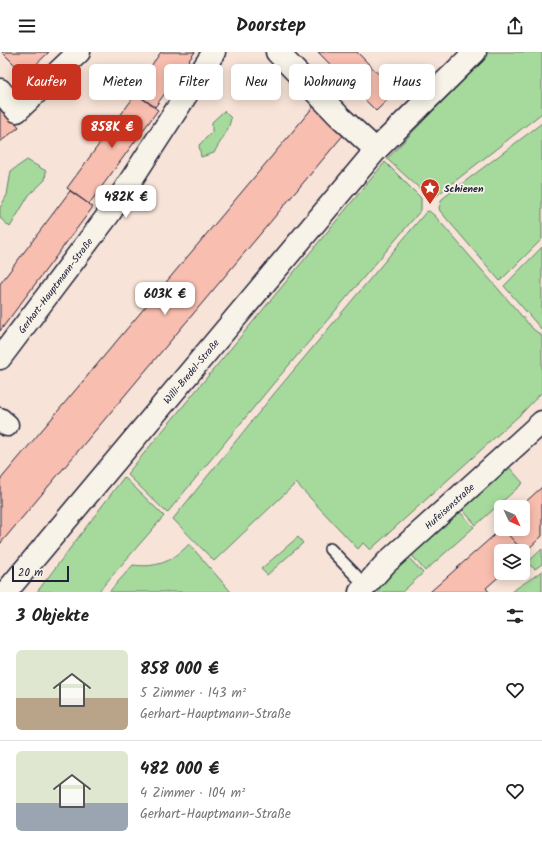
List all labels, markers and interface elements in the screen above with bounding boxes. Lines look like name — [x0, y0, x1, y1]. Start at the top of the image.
text: Doorstep — [236, 12, 306, 41]
icon: menu — [16, 15, 38, 37]
icon: share — [504, 15, 526, 37]
chip: Kaufen — [12, 64, 81, 100]
chip: Mieten — [89, 64, 156, 100]
chip: Filter — [164, 64, 223, 100]
chip: Neu — [231, 64, 281, 100]
chip: Wohnung — [289, 64, 371, 100]
chip: Haus — [379, 64, 435, 100]
pin: 858K € — [79, 115, 145, 149]
text: 858K € — [91, 117, 134, 138]
place icon: Schienen — [419, 177, 441, 205]
place label: Schienen — [444, 181, 484, 197]
pin: 482K € — [93, 185, 159, 219]
text: 482K € — [104, 187, 148, 208]
street label: Gerhart-Hauptmann-Straße — [14, 234, 97, 337]
pin: 603K € — [132, 282, 198, 316]
text: 603K € — [144, 284, 186, 305]
street label: Willi-Bredel-Straße — [160, 335, 224, 408]
street label: Hufeisenstraße — [421, 479, 479, 534]
north arrow — [494, 500, 530, 536]
map controls — [494, 500, 530, 580]
button: layers — [494, 544, 530, 580]
scale bar — [12, 564, 69, 583]
text: 20 m — [18, 564, 43, 582]
text: 3 Objekte — [16, 603, 89, 630]
icon: filters — [504, 605, 526, 627]
text: 858 000 € — [140, 656, 219, 683]
icon: home — [48, 666, 96, 714]
icon: heart — [504, 679, 526, 701]
text: 5 Zimmer · 143 m² — [140, 683, 246, 704]
text: Gerhart-Hauptmann-Straße — [140, 704, 291, 725]
text: 482 000 € — [140, 756, 219, 783]
icon: home — [48, 767, 96, 815]
icon: heart — [504, 780, 526, 802]
text: 4 Zimmer · 104 m² — [140, 783, 245, 804]
text: Gerhart-Hauptmann-Straße — [140, 804, 291, 825]

